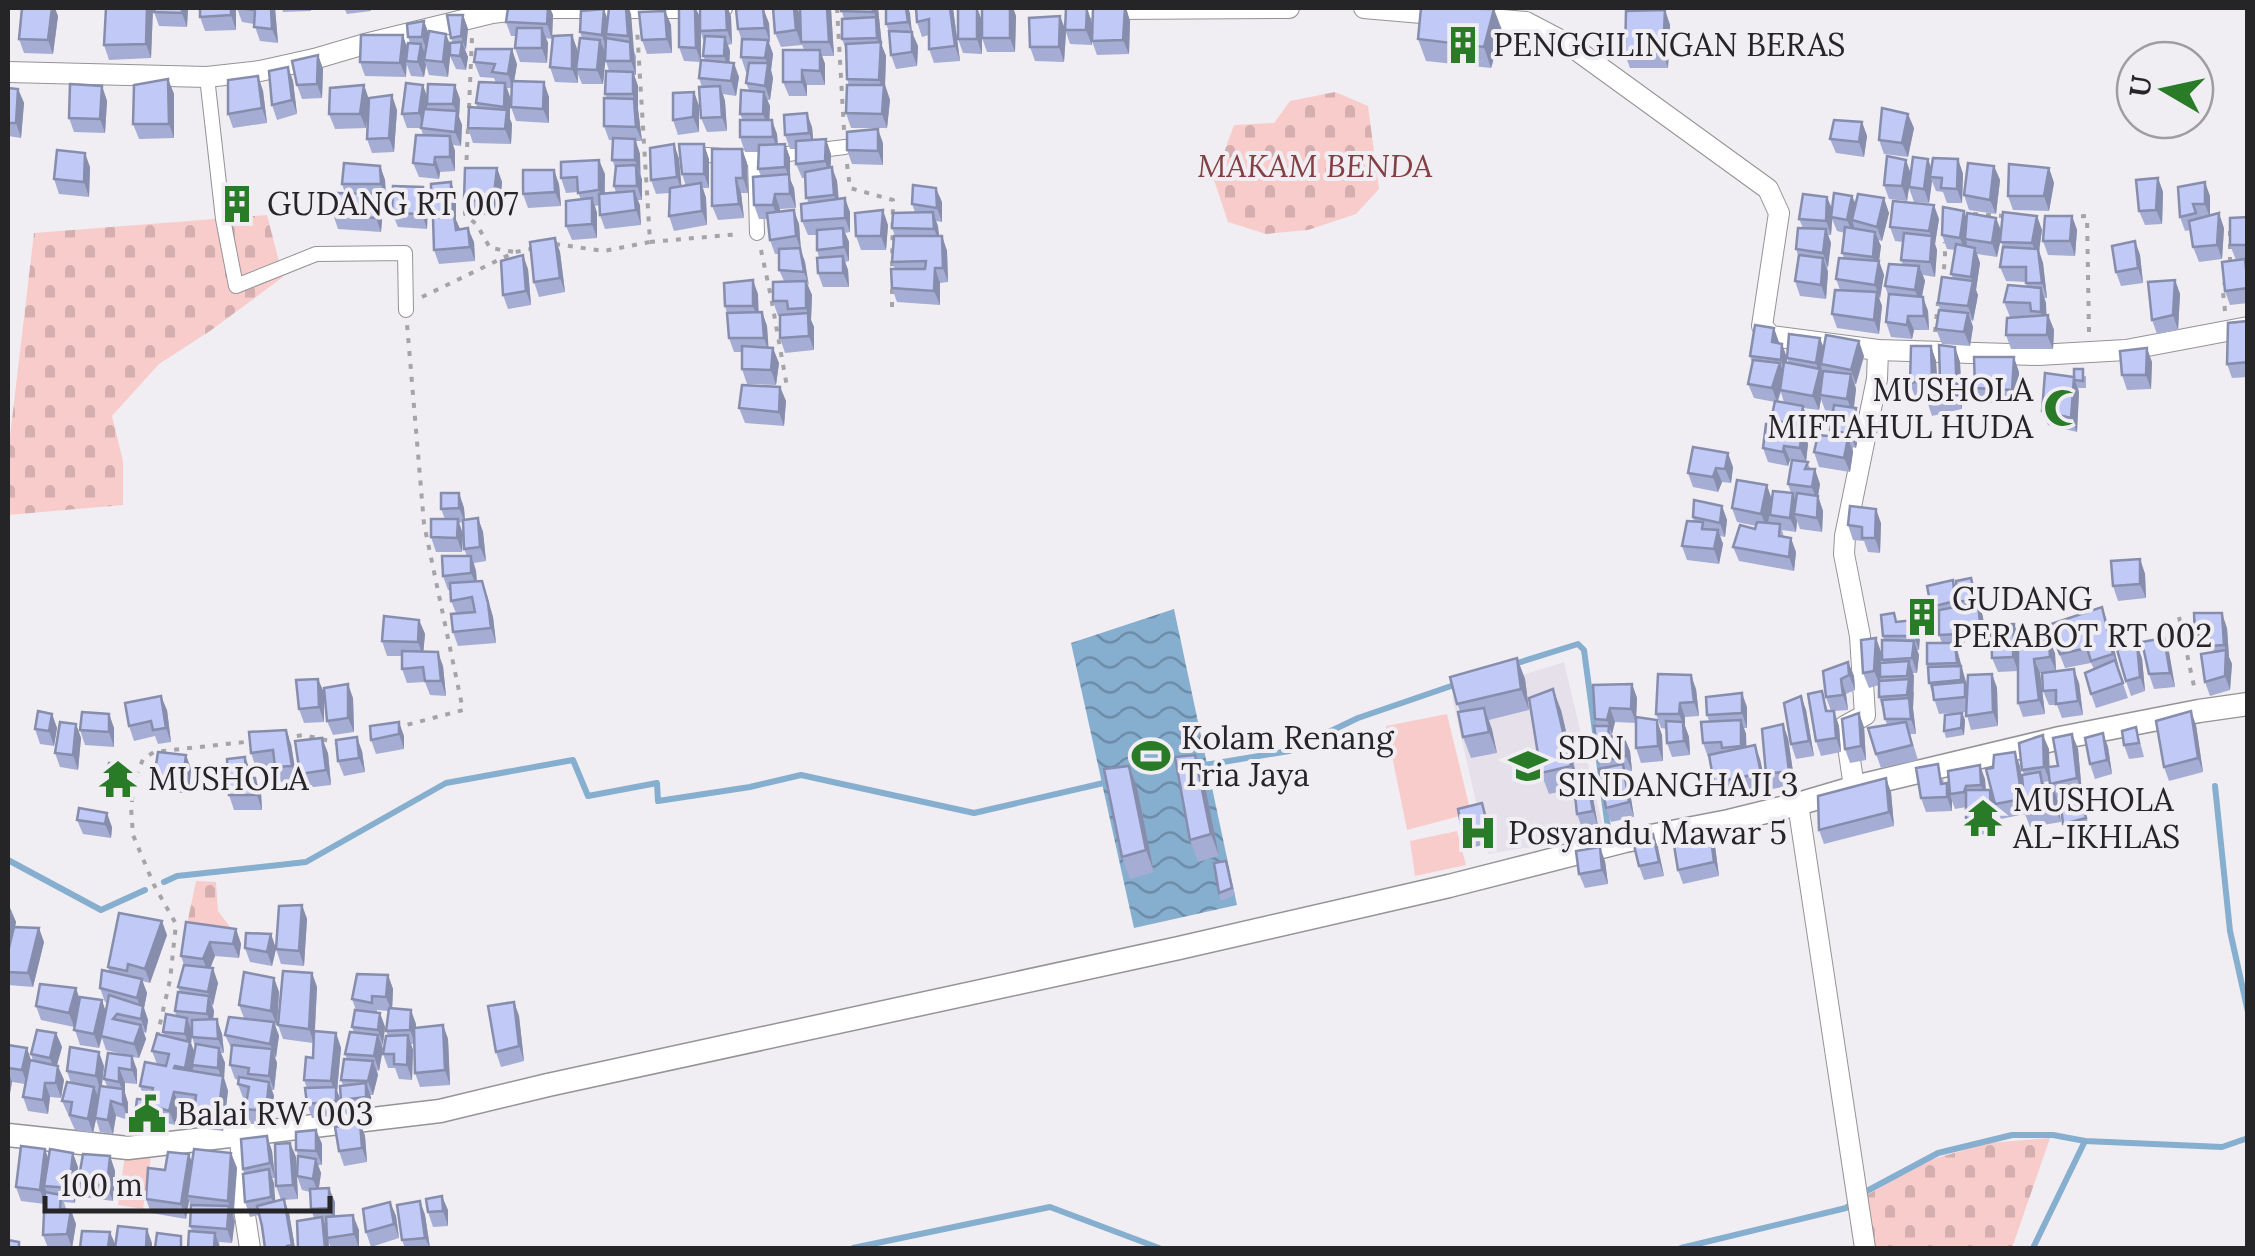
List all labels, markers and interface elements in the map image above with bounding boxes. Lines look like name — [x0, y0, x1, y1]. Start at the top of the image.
building icon: PENGGILINGAN BERAS — [1442, 24, 1484, 66]
place label: PENGGILINGAN BERAS — [1493, 24, 1845, 65]
north arrow — [2115, 40, 2215, 140]
text: U — [2121, 73, 2160, 99]
park label: MAKAM BENDA — [1197, 145, 1433, 186]
building icon: GUDANG RT 007 — [216, 183, 258, 225]
place label: GUDANG RT 007 — [267, 183, 519, 224]
place label: MUSHOLA MIFTAHUL HUDA — [1767, 369, 2034, 447]
mosque icon: MUSHOLA MIFTAHUL HUDA — [2042, 387, 2084, 429]
place label: GUDANG PERABOT RT 002 — [1952, 578, 2212, 656]
building icon: GUDANG PERABOT RT 002 — [1901, 596, 1943, 638]
place label: Kolam Renang Tria Jaya — [1181, 717, 1395, 795]
place label: SDN SINDANGHAJI 3 — [1558, 727, 1799, 805]
sports icon: Kolam Renang Tria Jaya — [1130, 735, 1172, 777]
school or university icon: SDN SINDANGHAJI 3 — [1507, 745, 1549, 787]
temple icon: MUSHOLA — [97, 758, 139, 800]
place label: MUSHOLA — [148, 758, 309, 799]
place label: MUSHOLA AL-IKHLAS — [2012, 779, 2180, 857]
temple icon: MUSHOLA AL-IKHLAS — [1962, 797, 2004, 839]
hospital icon: Posyandu Mawar 5 — [1457, 812, 1499, 854]
place label: Posyandu Mawar 5 — [1508, 812, 1787, 853]
public building icon: Balai RW 003 — [126, 1093, 168, 1135]
place label: Balai RW 003 — [177, 1093, 374, 1134]
scale bar — [45, 1151, 330, 1213]
text: 100 m — [60, 1166, 143, 1204]

